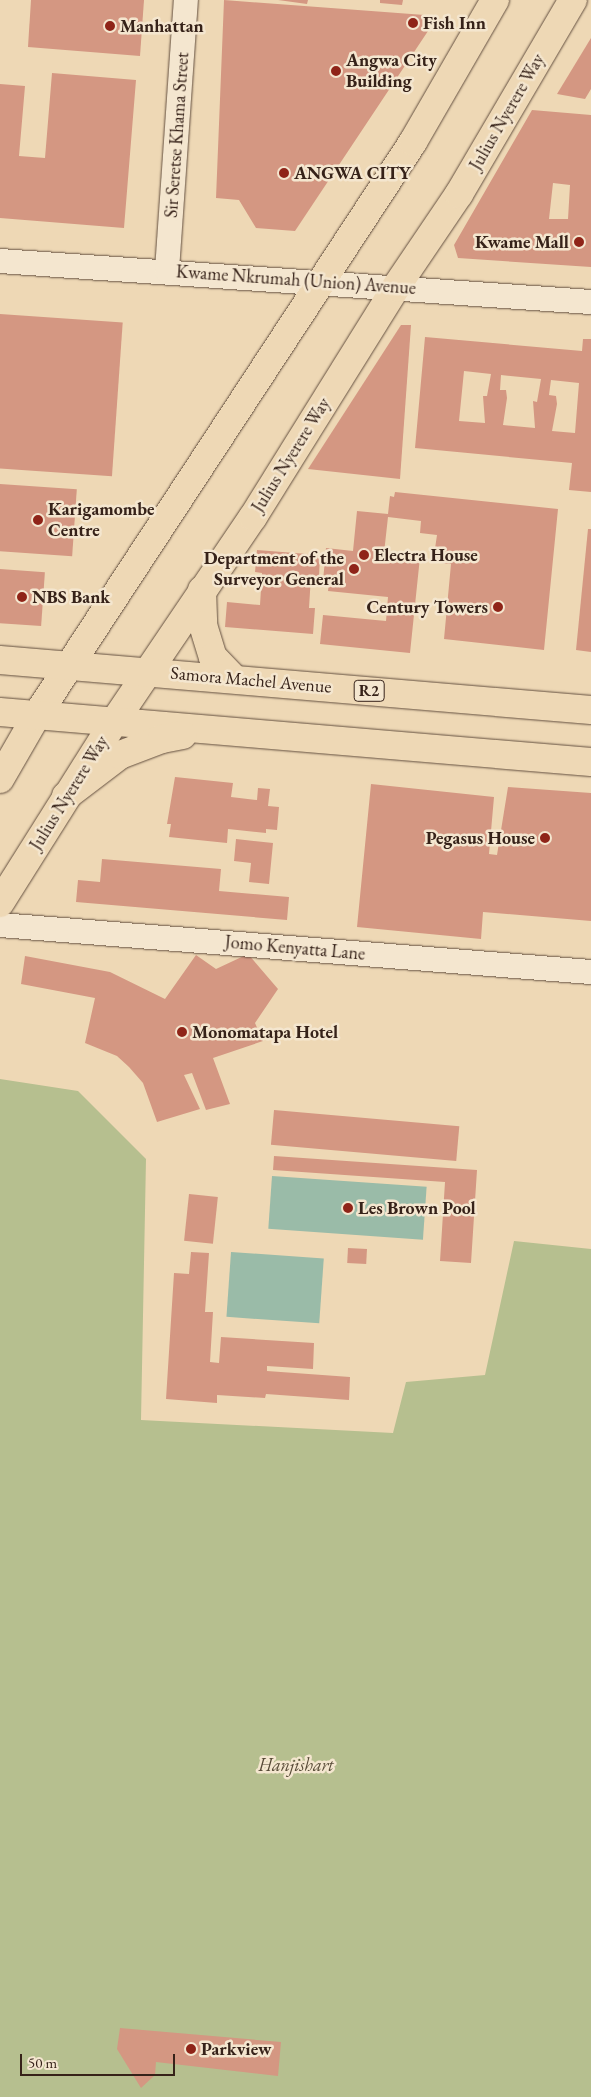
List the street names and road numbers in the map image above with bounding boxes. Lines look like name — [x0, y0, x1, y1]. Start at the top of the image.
street label: Julius Nyerere Way — [465, 50, 549, 174]
street label: Sir Seretse Khama Street — [160, 51, 194, 219]
street label: Kwame Nkrumah (Union) Avenue — [175, 261, 417, 299]
street label: Julius Nyerere Way — [247, 394, 335, 516]
street label: Samora Machel Avenue — [170, 662, 332, 698]
road number: R2 — [353, 678, 385, 704]
street label: Julius Nyerere Way — [25, 732, 113, 854]
street label: Jomo Kenyatta Lane — [224, 931, 366, 965]

